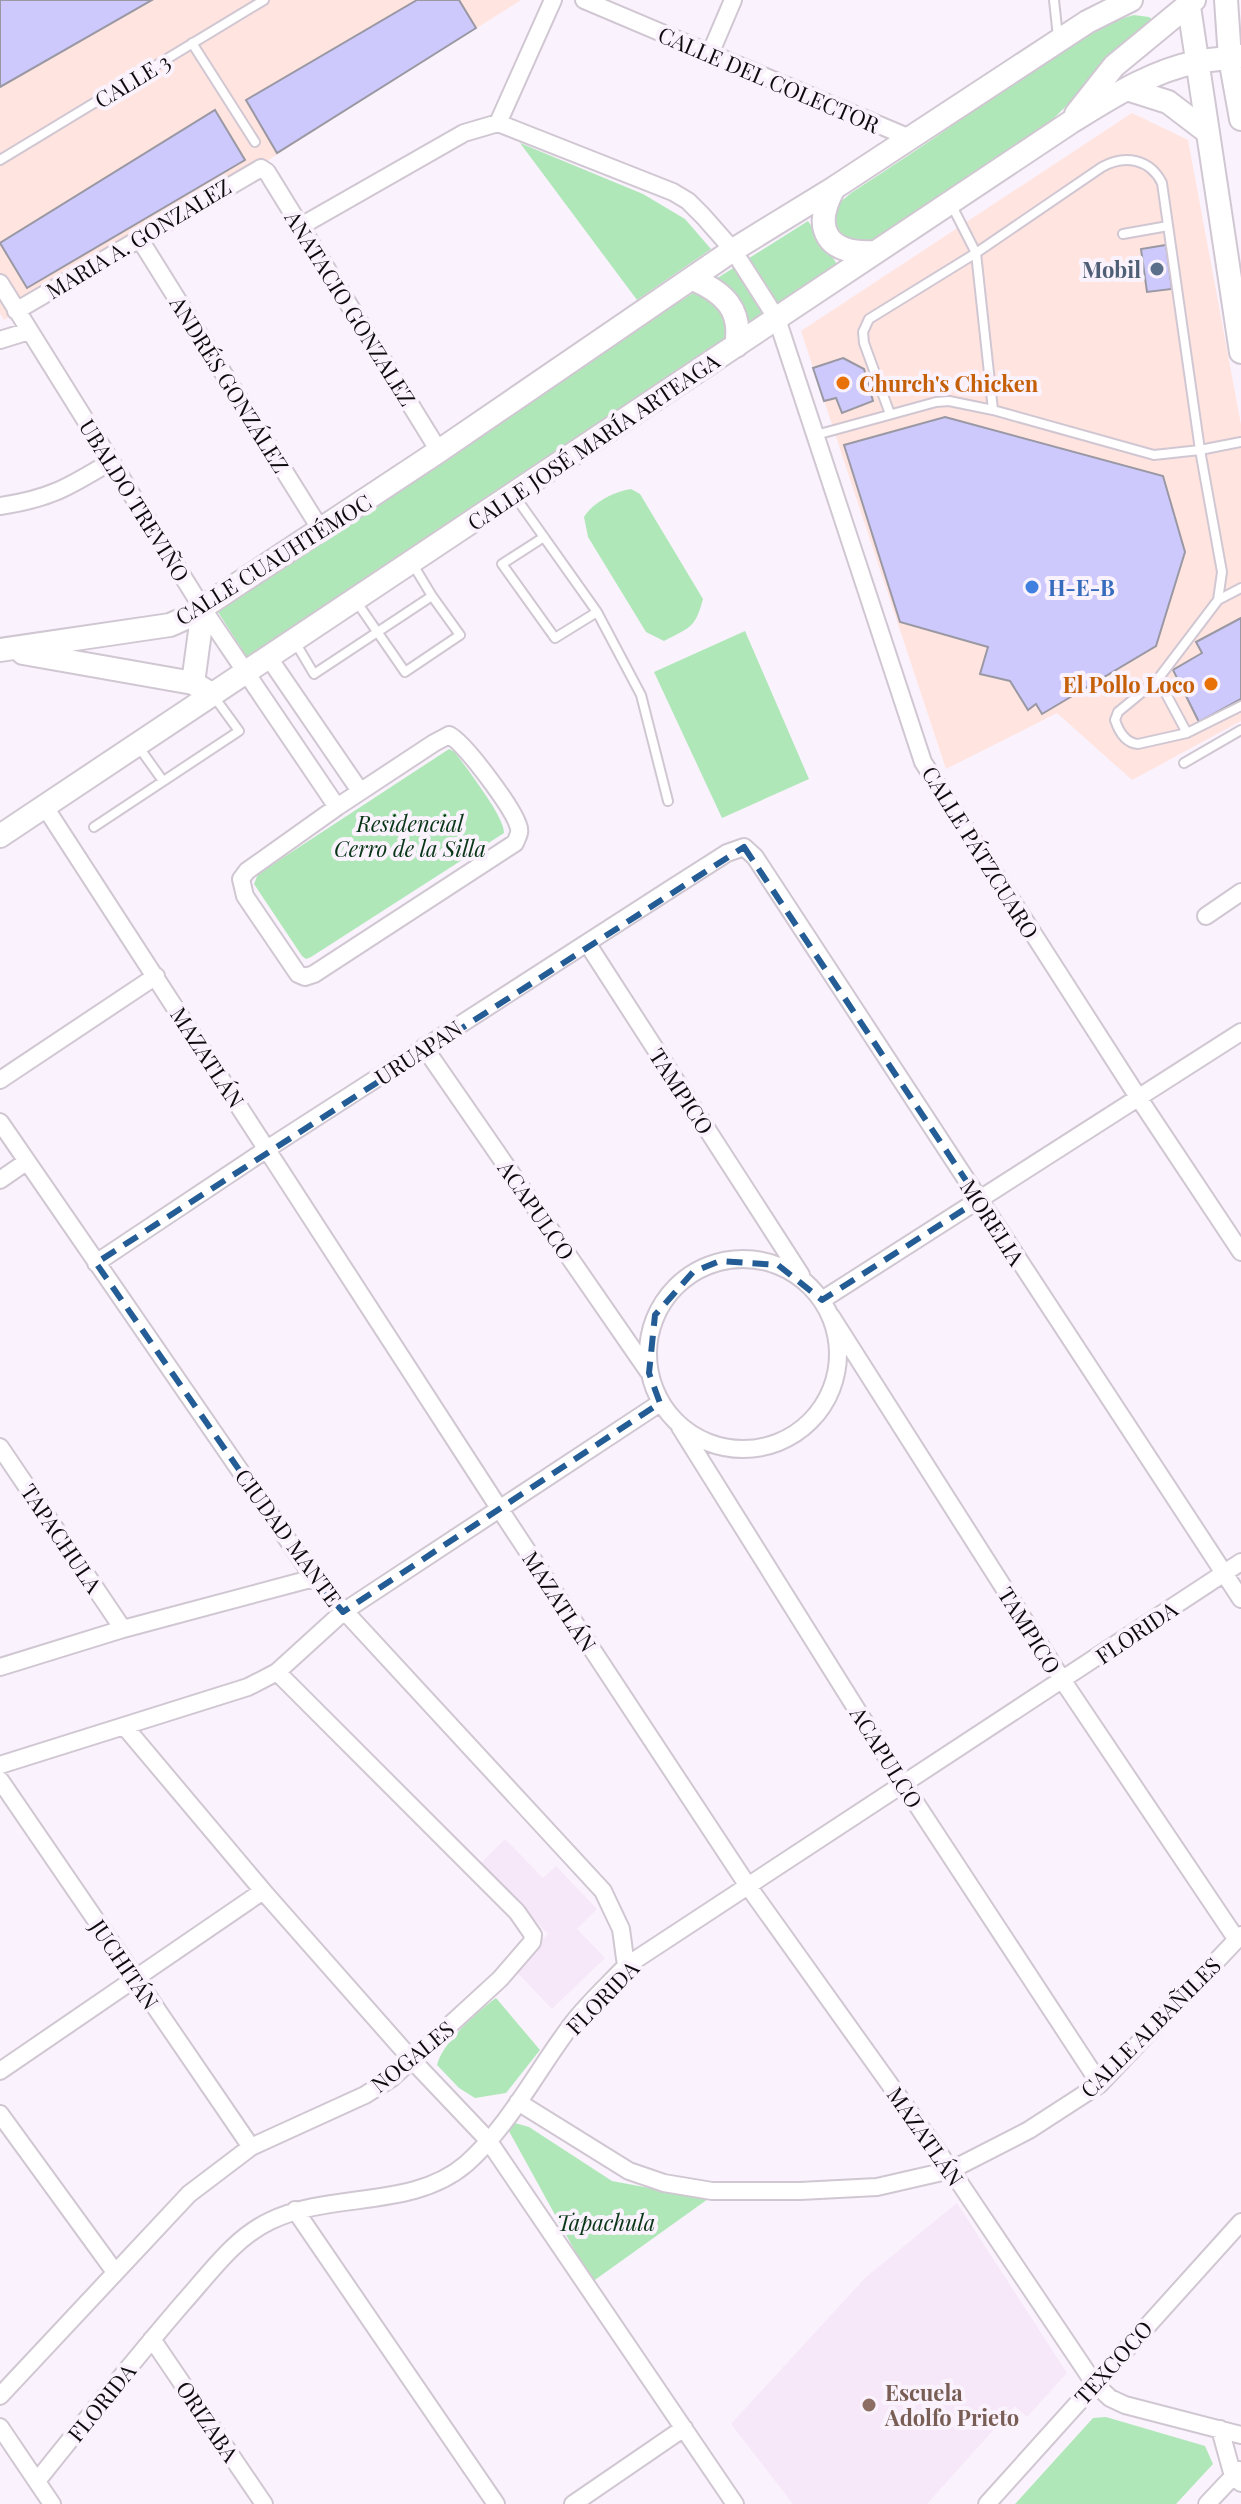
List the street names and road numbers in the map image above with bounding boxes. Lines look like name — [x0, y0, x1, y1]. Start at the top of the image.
street label: CALLE DEL COLECTOR — [654, 19, 885, 140]
street label: CALLE 3 — [89, 46, 175, 114]
street label: MARIA A. GONZALEZ — [40, 171, 236, 305]
street label: ANATACIO GONZALEZ — [278, 204, 423, 411]
street label: ANDRÉS GONZÁLEZ — [163, 289, 296, 478]
street label: CALLE JOSÉ MARÍA ARTEAGA — [461, 345, 725, 537]
street label: UBALDO TREVIÑO — [73, 413, 197, 587]
street label: CALLE CUAUHTÉMOC — [169, 486, 377, 632]
street label: CALLE PÁTZCUARO — [916, 760, 1046, 944]
street label: MAZATLÁN — [164, 1001, 252, 1113]
street label: URUAPAN — [369, 1013, 467, 1091]
street label: TAMPICO — [643, 1042, 721, 1140]
street label: ACAPULCO — [491, 1154, 582, 1265]
street label: MORELIA — [954, 1173, 1032, 1271]
street label: CIUDAD MANTE — [229, 1462, 349, 1612]
street label: TAPACHULA — [15, 1478, 110, 1598]
street label: MAZATLÁN — [516, 1545, 604, 1657]
street label: TAMPICO — [992, 1581, 1068, 1679]
street label: FLORIDA — [1089, 1594, 1183, 1670]
street label: ACAPULCO — [843, 1700, 930, 1813]
street label: JUCHITÁN — [83, 1912, 166, 2015]
street label: CALLE ALBAÑILES — [1073, 1950, 1227, 2104]
street label: FLORIDA — [559, 1953, 645, 2041]
street label: NOGALES — [364, 2013, 460, 2099]
street label: MAZATLÁN — [881, 2081, 971, 2191]
street label: TEXCOCO — [1067, 2314, 1159, 2410]
street label: FLORIDA — [60, 2356, 142, 2447]
street label: ORIZABA — [170, 2375, 246, 2468]

